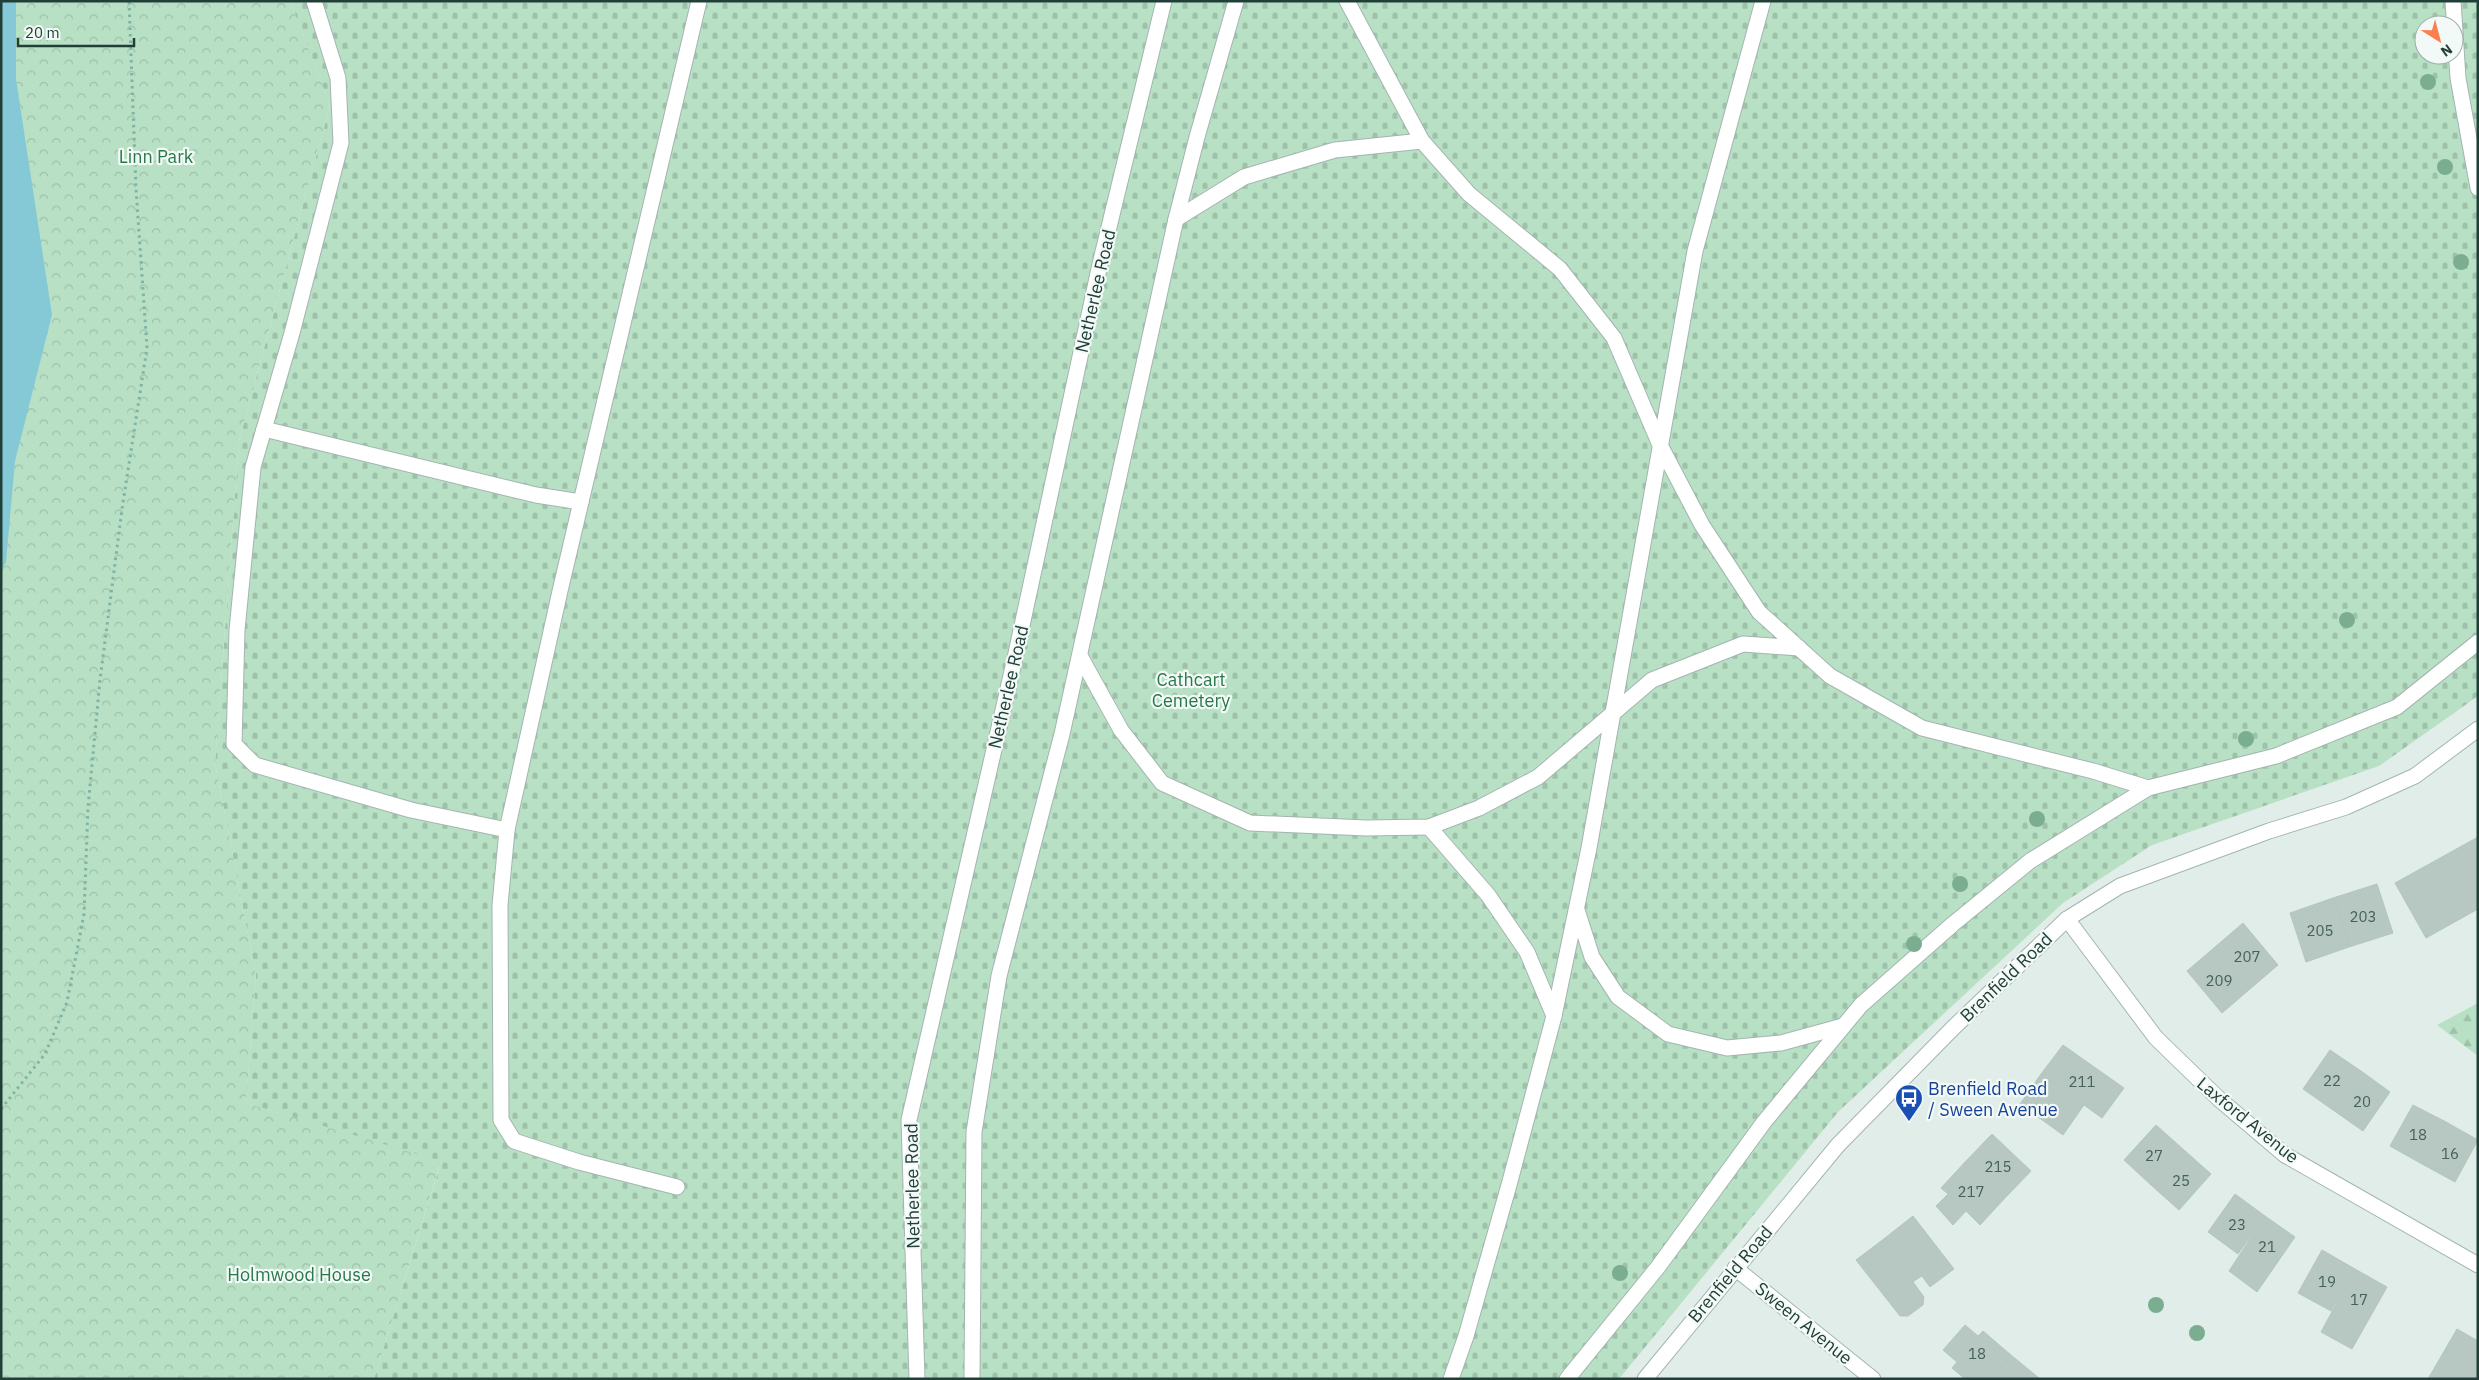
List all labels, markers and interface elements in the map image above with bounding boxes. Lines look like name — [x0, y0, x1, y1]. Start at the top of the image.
scale bar — [18, 15, 134, 47]
north arrow — [2414, 15, 2464, 65]
text: 20 m — [25, 23, 60, 42]
text: N — [2437, 40, 2456, 61]
park label: Linn Park — [119, 145, 194, 168]
street label: Netherlee Road — [1070, 227, 1120, 355]
street label: Netherlee Road — [983, 623, 1033, 751]
park label: Cathcart Cemetery — [1152, 668, 1230, 712]
house number: 203 — [2349, 907, 2377, 926]
house number: 205 — [2306, 921, 2334, 940]
street label: Brenfield Road — [1955, 927, 2057, 1027]
house number: 207 — [2233, 947, 2261, 966]
house number: 209 — [2205, 971, 2233, 990]
house number: 22 — [2323, 1071, 2341, 1090]
house number: 211 — [2068, 1072, 2096, 1091]
street label: Laxford Avenue — [2192, 1072, 2304, 1168]
place label: Brenfield Road / Sween Avenue — [1928, 1077, 2058, 1121]
bus stop icon: Brenfield Road / Sween Avenue — [1894, 1083, 1924, 1122]
house number: 20 — [2353, 1092, 2371, 1111]
street label: Netherlee Road — [899, 1123, 925, 1249]
house number: 18 — [2409, 1125, 2427, 1144]
house number: 16 — [2441, 1144, 2459, 1163]
house number: 27 — [2145, 1146, 2163, 1165]
house number: 215 — [1984, 1157, 2012, 1176]
house number: 25 — [2172, 1171, 2190, 1190]
house number: 217 — [1957, 1182, 1985, 1201]
house number: 23 — [2228, 1215, 2246, 1234]
street label: Brenfield Road — [1683, 1221, 1777, 1327]
house number: 21 — [2258, 1237, 2276, 1256]
park label: Holmwood House — [227, 1263, 371, 1286]
house number: 19 — [2318, 1272, 2336, 1291]
street label: Sween Avenue — [1751, 1277, 1857, 1369]
house number: 17 — [2350, 1290, 2368, 1309]
house number: 18 — [1968, 1344, 1986, 1363]

